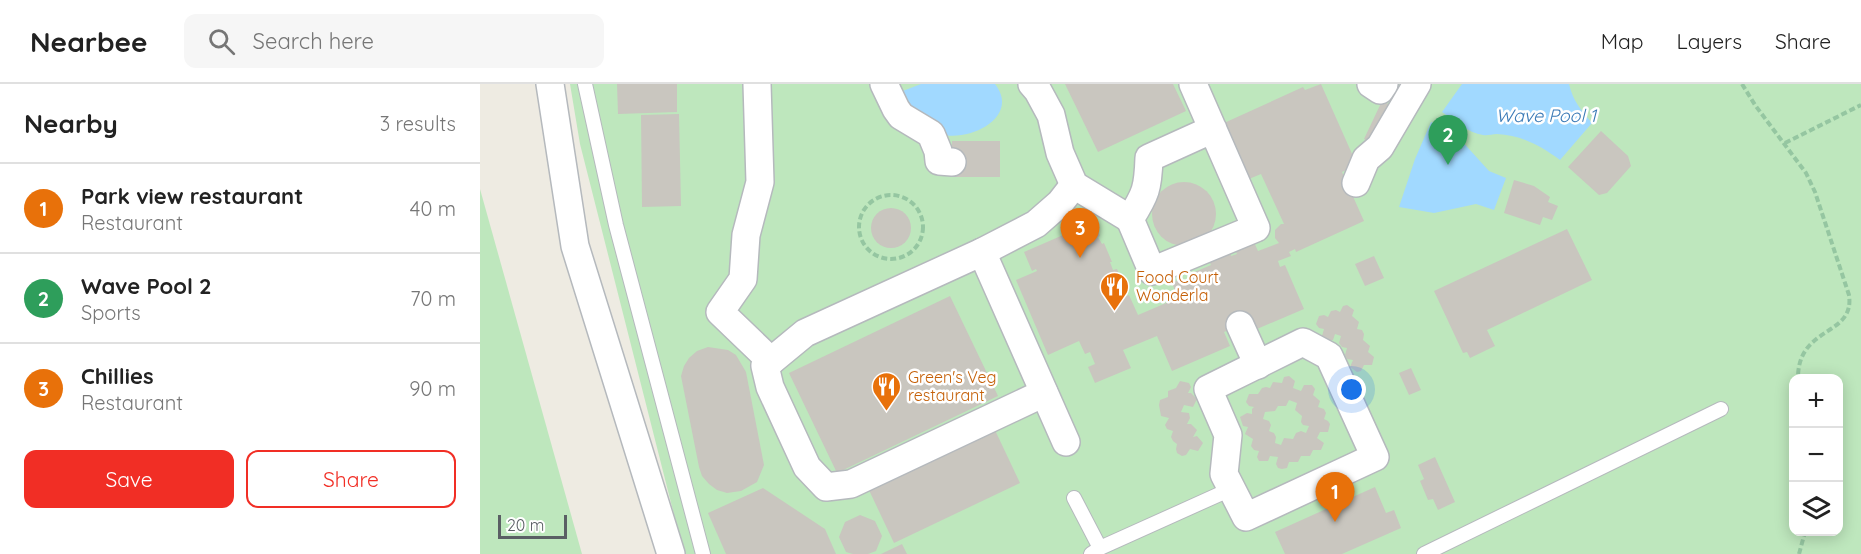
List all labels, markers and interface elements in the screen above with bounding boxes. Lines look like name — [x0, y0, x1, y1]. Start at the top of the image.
search box — [184, 14, 604, 68]
text: Nearbee — [30, 24, 148, 59]
icon: search — [205, 25, 238, 58]
text: Search here — [253, 27, 374, 55]
text: Map — [1601, 28, 1644, 54]
text: Layers — [1677, 28, 1742, 54]
text: Share — [1775, 28, 1831, 54]
water label: Wave Pool 1 — [1496, 104, 1598, 127]
text: Nearby — [24, 107, 118, 140]
text: 3 results — [380, 111, 456, 136]
pin: 2 — [1428, 116, 1468, 165]
text: Park view restaurant — [81, 182, 303, 210]
text: 1 — [40, 196, 47, 221]
text: 40 m — [410, 196, 456, 221]
pin: 3 — [1060, 208, 1100, 258]
text: Restaurant — [81, 210, 183, 235]
place label: Food Court Wonderla — [1136, 267, 1219, 305]
restaurant icon: Food Court Wonderla — [1099, 270, 1131, 312]
text: Wave Pool 2 — [81, 272, 212, 300]
text: 2 — [38, 286, 49, 311]
text: 70 m — [410, 286, 456, 311]
text: Sports — [81, 300, 141, 325]
text: Chillies — [81, 362, 154, 390]
place label: Green's Veg restaurant — [908, 367, 996, 405]
restaurant icon: Green's Veg restaurant — [871, 370, 903, 412]
map controls — [1789, 374, 1843, 536]
button: + — [1789, 374, 1843, 428]
your location — [1337, 375, 1366, 404]
text: 3 — [38, 376, 49, 401]
text: 90 m — [409, 376, 456, 401]
text: Restaurant — [81, 390, 183, 415]
button: − — [1789, 428, 1843, 482]
button: Save — [24, 450, 234, 508]
button: Share — [246, 450, 456, 508]
pin: 1 — [1316, 472, 1354, 522]
button: layers — [1789, 482, 1843, 536]
scale bar — [498, 512, 567, 540]
text: 20 m — [507, 515, 544, 535]

